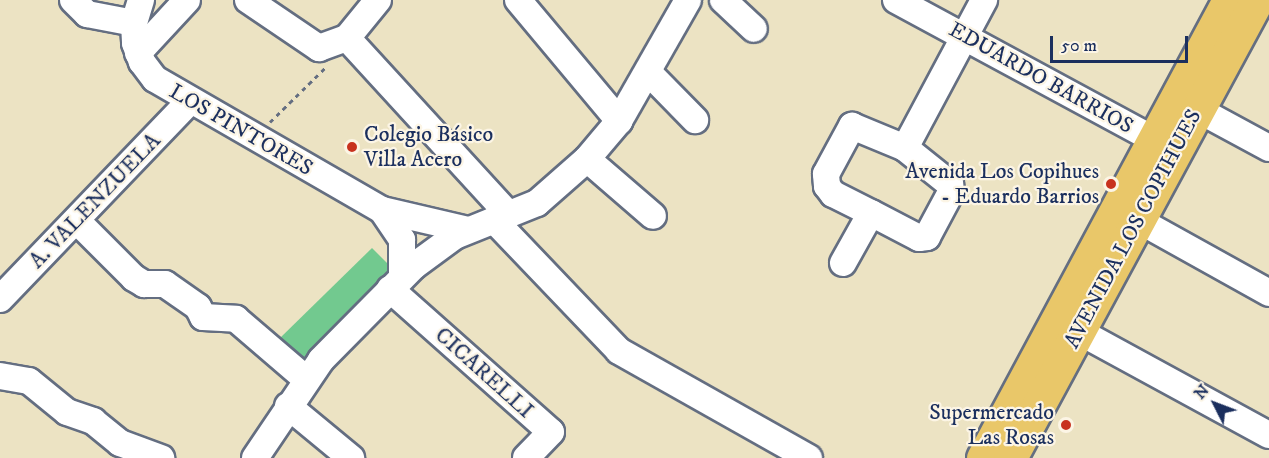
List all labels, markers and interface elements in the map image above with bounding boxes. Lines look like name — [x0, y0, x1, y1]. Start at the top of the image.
street label: EDUARDO BARRIOS — [944, 16, 1138, 140]
scale bar — [1053, 24, 1191, 62]
text: 50 m — [1061, 35, 1097, 57]
street label: LOS PINTORES — [165, 78, 317, 182]
street label: AVENIDA LOS COPIHUES — [1059, 105, 1207, 353]
place label: Colegio Básico Villa Acero — [364, 121, 493, 172]
street label: A. VALENZUELA — [24, 128, 166, 274]
marker: Colegio Básico Villa Acero — [345, 140, 359, 154]
place label: Avenida Los Copihues - Eduardo Barrios — [905, 158, 1099, 210]
marker: Avenida Los Copihues - Eduardo Barrios — [1104, 177, 1118, 191]
street label: CICARELLI — [429, 322, 539, 424]
north arrow — [1185, 374, 1245, 434]
text: N — [1190, 380, 1213, 404]
place label: Supermercado Las Rosas — [929, 399, 1054, 451]
marker: Supermercado Las Rosas — [1059, 418, 1073, 432]

